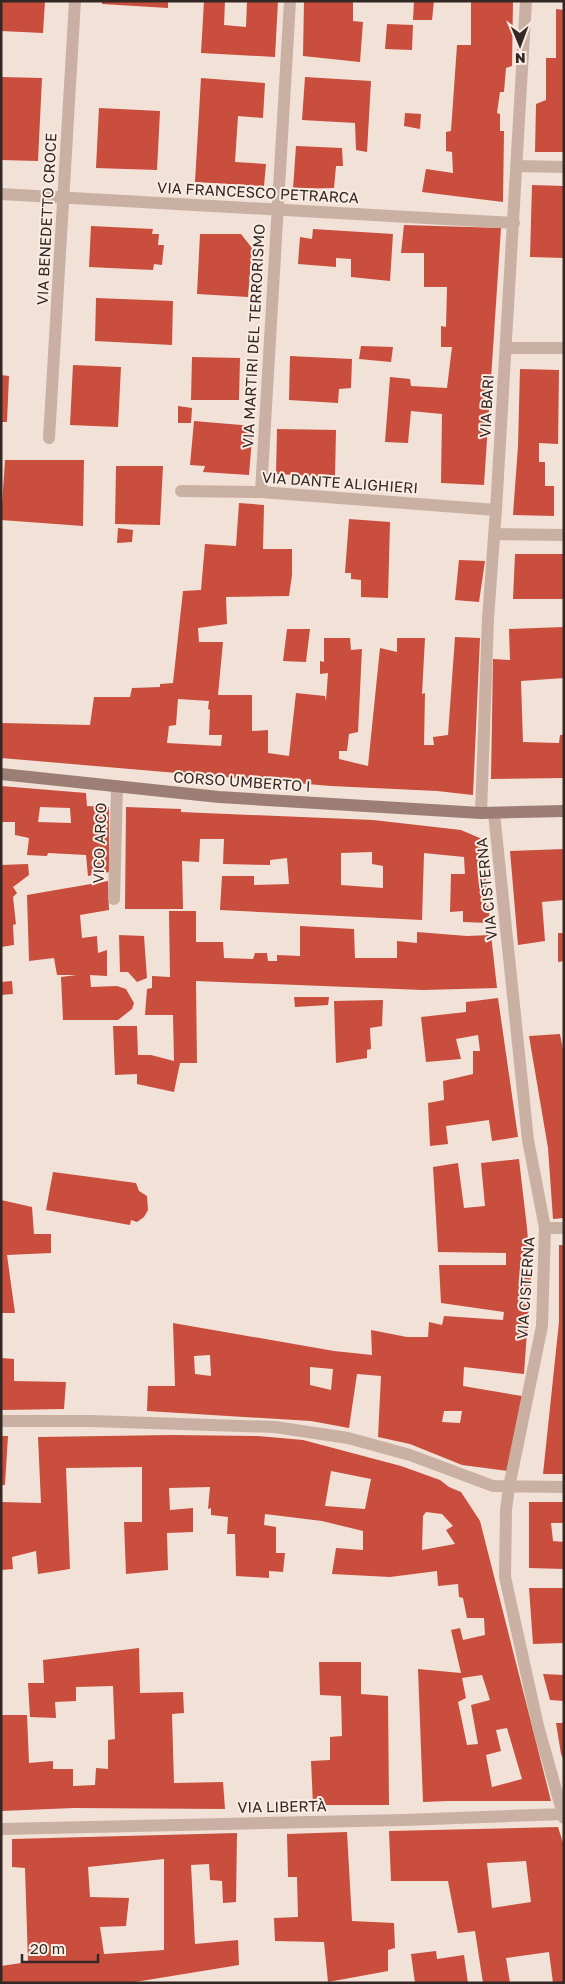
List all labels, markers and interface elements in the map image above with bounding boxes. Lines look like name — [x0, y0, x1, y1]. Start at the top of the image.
north arrow — [495, 20, 545, 70]
text: N — [515, 50, 526, 67]
street label: VIA BENEDETTO CROCE — [32, 132, 60, 306]
street label: VIA FRANCESCO PETRARCA — [157, 178, 359, 206]
street label: VIA MARTIRI DEL TERRORISMO — [238, 223, 268, 449]
street label: VIA BARI — [475, 374, 497, 438]
street label: VIA DANTE ALIGHIERI — [261, 468, 419, 496]
street label: CORSO UMBERTO I — [173, 767, 311, 795]
street label: VICO ARCO — [89, 802, 109, 884]
street label: VIA CISTERNA — [472, 837, 500, 941]
street label: VIA CISTERNA — [512, 1236, 538, 1340]
street label: VIA LIBERTÀ — [237, 1796, 327, 1816]
scale bar — [22, 1932, 99, 1964]
text: 20 m — [30, 1939, 65, 1957]

